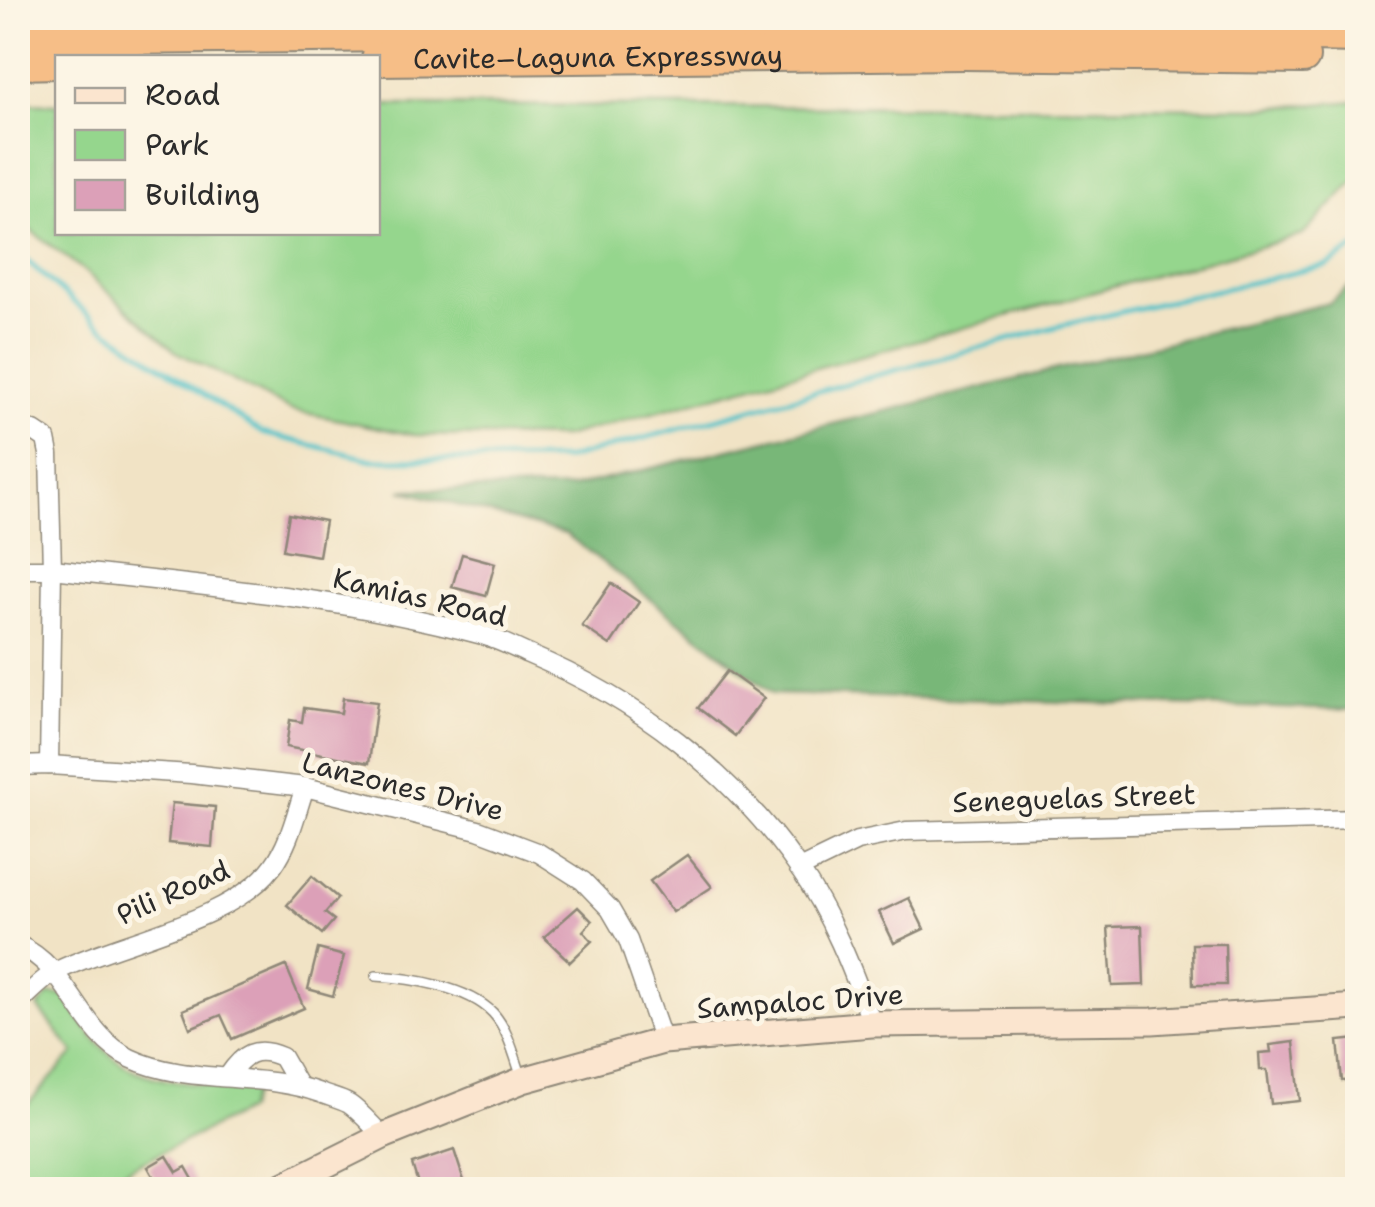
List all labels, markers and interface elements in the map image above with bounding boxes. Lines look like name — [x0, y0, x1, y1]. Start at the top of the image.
street label: Cavite–Laguna Expressway — [413, 36, 783, 78]
legend — [55, 55, 380, 235]
text: Road — [145, 74, 220, 115]
text: Park — [145, 124, 209, 165]
text: Building — [145, 174, 260, 215]
street label: Kamias Road — [329, 559, 511, 635]
street label: Lanzones Drive — [298, 743, 508, 829]
street label: Seneguelas Street — [952, 775, 1196, 821]
street label: Pili Road — [111, 850, 235, 934]
street label: Sampaloc Drive — [695, 975, 905, 1027]

